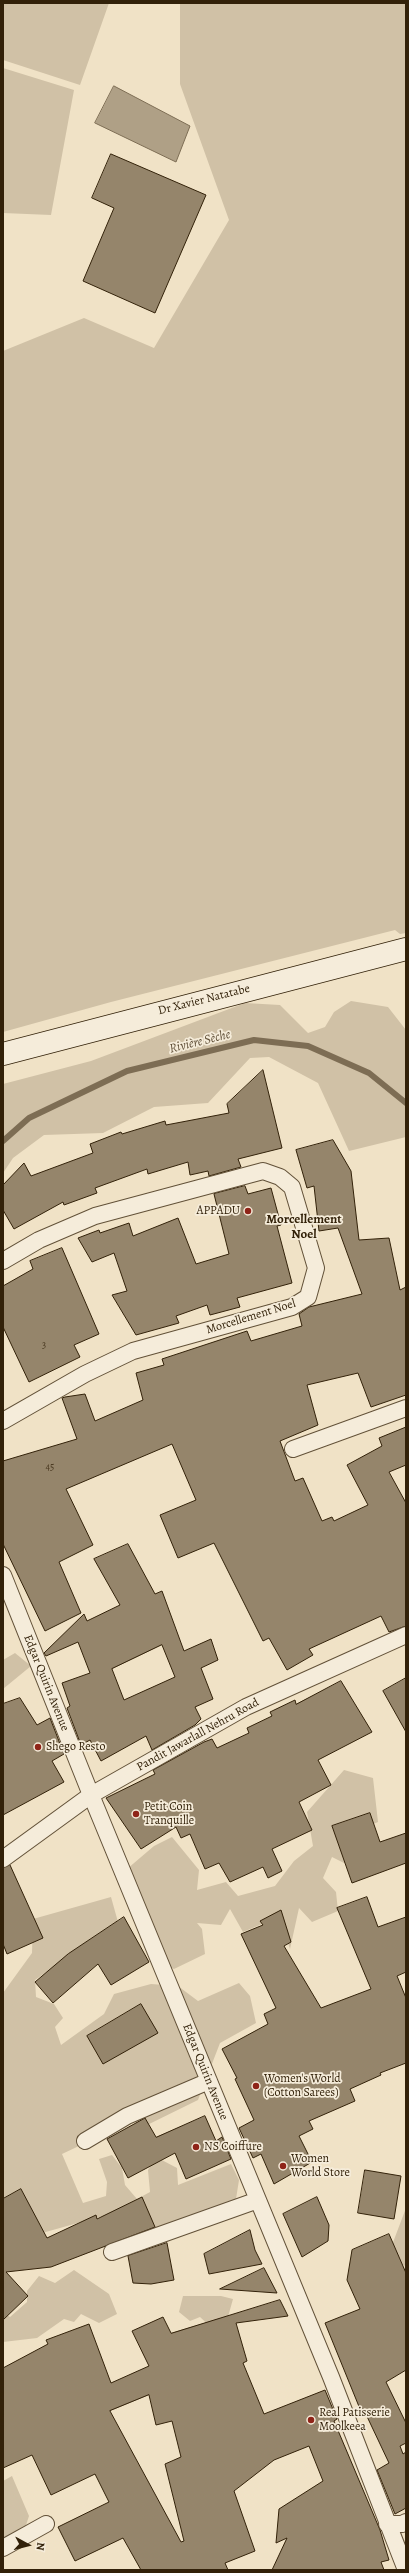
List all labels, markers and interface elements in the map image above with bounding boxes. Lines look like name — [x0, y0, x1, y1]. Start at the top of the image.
street label: Dr Xavier Natatabe — [157, 982, 251, 1018]
water label: Rivière Sèche — [168, 1027, 232, 1057]
place label: APPADU — [196, 1204, 240, 1218]
marker: APPADU — [243, 1206, 253, 1216]
district label: Morcellement Noel — [266, 1212, 342, 1243]
street label: Morcellement Noel — [205, 1297, 297, 1337]
house number: 3 — [42, 1340, 46, 1352]
house number: 45 — [46, 1462, 54, 1474]
street label: Edgar Quirin Avenue — [20, 1633, 72, 1733]
street label: Pandit Jawarlall Nehru Road — [134, 1695, 262, 1775]
place label: Shego Resto — [46, 1740, 105, 1754]
marker: Shego Resto — [33, 1742, 43, 1752]
place label: Petit Coin Tranquille — [144, 1800, 194, 1828]
marker: Petit Coin Tranquille — [131, 1809, 141, 1819]
street label: Edgar Quirin Avenue — [179, 2022, 231, 2122]
place label: Women's World (Cotton Sarees) — [264, 2072, 341, 2100]
marker: Women's World (Cotton Sarees) — [251, 2081, 261, 2091]
place label: NS Coiffure — [204, 2140, 262, 2154]
marker: NS Coiffure — [191, 2142, 201, 2152]
place label: Women World Store — [291, 2152, 350, 2180]
marker: Women World Store — [278, 2161, 288, 2171]
place label: Real Patisserie Moolkeea — [319, 2406, 390, 2434]
marker: Real Patisserie Moolkeea — [306, 2415, 316, 2425]
north arrow — [8, 2525, 48, 2565]
text: N — [32, 2542, 48, 2551]

